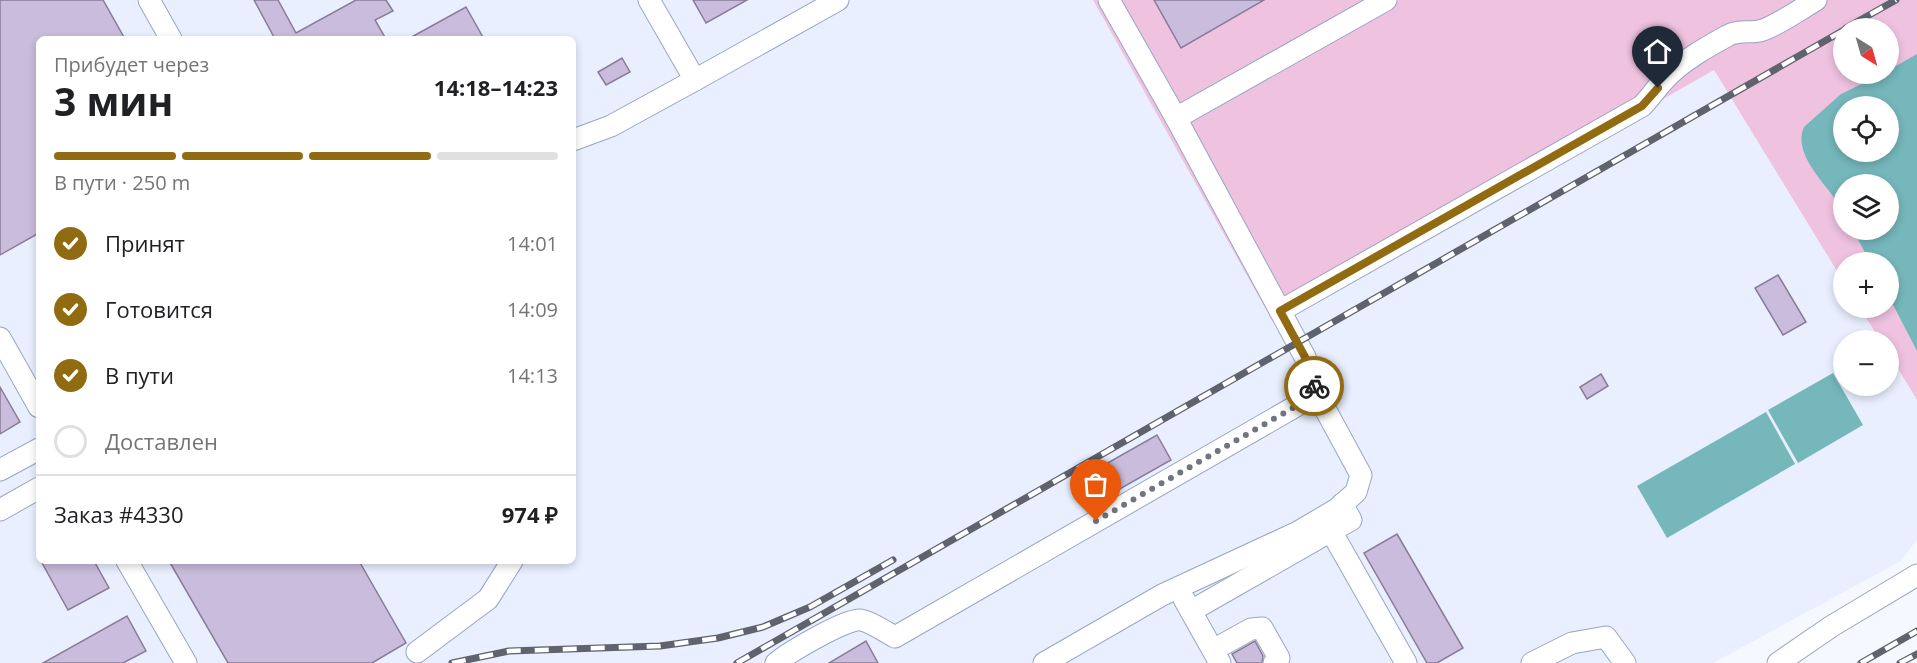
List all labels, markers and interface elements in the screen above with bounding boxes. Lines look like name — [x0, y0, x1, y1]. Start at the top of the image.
north arrow — [1833, 18, 1899, 84]
map controls — [1833, 18, 1899, 396]
pin — [1632, 26, 1683, 88]
icon: home — [1641, 35, 1674, 68]
text: Прибудет через — [54, 51, 209, 78]
text: 14:18–14:23 — [434, 72, 558, 102]
text: 3 мин — [54, 74, 173, 127]
button: locate — [1833, 96, 1899, 162]
text: В пути · 250 m — [54, 169, 190, 196]
button: layers — [1833, 174, 1899, 240]
icon: check — [54, 227, 87, 260]
text: Принят — [105, 228, 185, 258]
text: 14:01 — [507, 230, 558, 257]
button: + — [1833, 252, 1899, 318]
icon: check — [54, 293, 87, 326]
text: Готовится — [105, 294, 213, 324]
text: 14:09 — [507, 296, 558, 323]
button: − — [1833, 330, 1899, 396]
courier — [1284, 356, 1344, 416]
icon: check — [54, 359, 87, 392]
text: В пути — [105, 360, 174, 390]
text: 14:13 — [507, 362, 558, 389]
icon: bike — [1298, 370, 1331, 403]
text: Доставлен — [105, 426, 218, 456]
pin — [1070, 459, 1121, 521]
icon: bag — [1079, 468, 1112, 501]
text: Заказ #4330 — [54, 499, 184, 529]
text: 974 ₽ — [502, 499, 558, 529]

